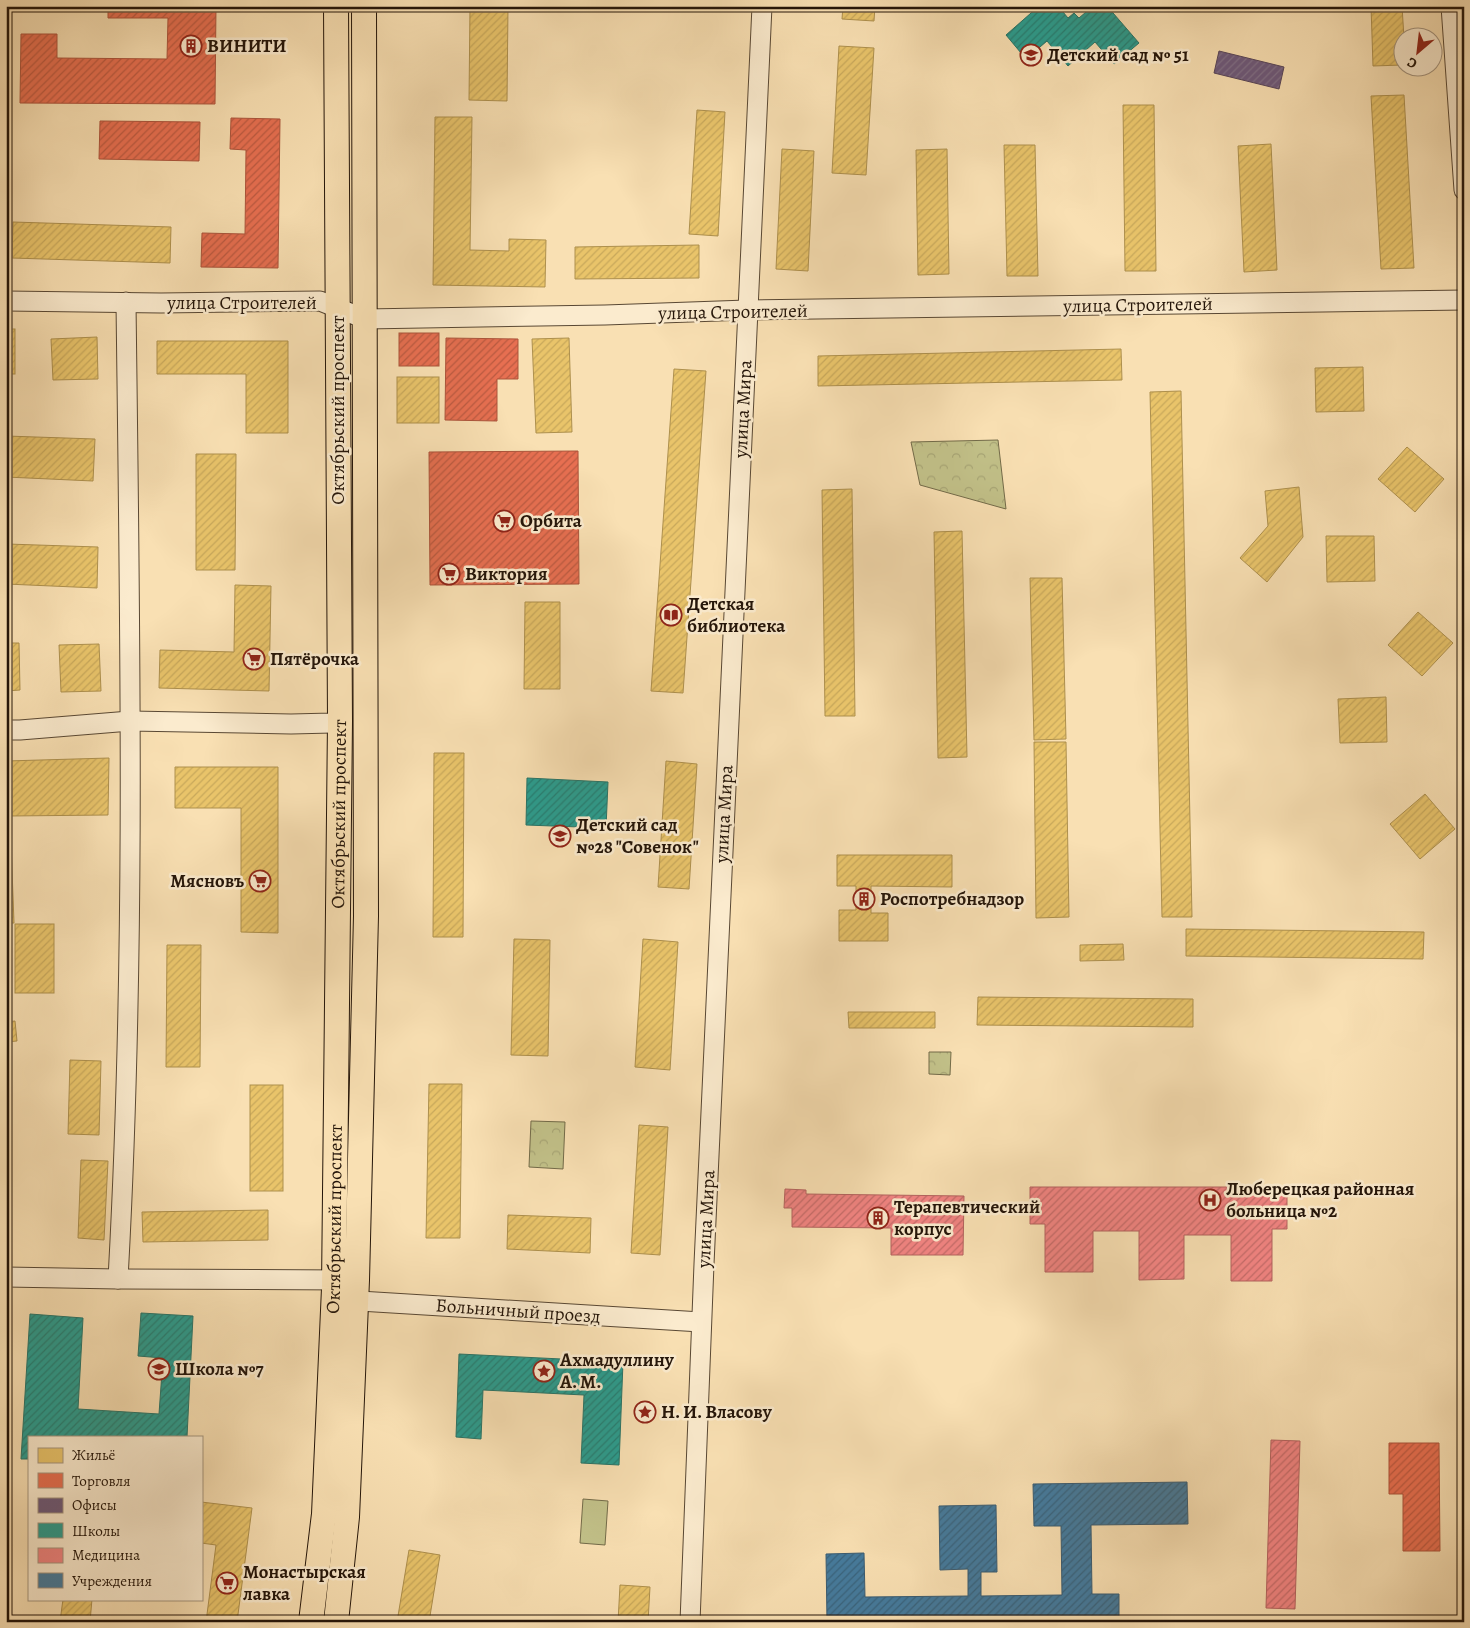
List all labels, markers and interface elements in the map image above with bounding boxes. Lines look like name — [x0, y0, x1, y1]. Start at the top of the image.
north arrow — [1392, 28, 1442, 78]
place label: ВИНИТИ — [207, 33, 286, 59]
building icon: ВИНИТИ — [179, 34, 203, 58]
place label: Детский сад № 51 — [1047, 42, 1189, 68]
school or university icon: Детский сад № 51 — [1019, 43, 1043, 67]
text: С — [1404, 52, 1420, 73]
street label: улица Строителей — [166, 290, 317, 316]
street label: улица Строителей — [1062, 291, 1213, 319]
street label: улица Строителей — [657, 298, 808, 326]
street label: Октябрьский проспект — [325, 315, 351, 505]
street label: улица Мира — [727, 359, 759, 460]
place label: Орбита — [520, 508, 583, 534]
supermarket icon: Орбита — [492, 509, 516, 533]
place label: Виктория — [465, 561, 548, 587]
supermarket icon: Виктория — [437, 562, 461, 586]
place label: Детская библиотека — [687, 591, 786, 639]
library icon: Детская библиотека — [659, 603, 683, 627]
place label: Пятёрочка — [270, 646, 360, 672]
supermarket icon: Пятёрочка — [242, 647, 266, 671]
street label: Октябрьский проспект — [325, 719, 353, 909]
street label: улица Мира — [708, 764, 740, 865]
place label: Детский сад №28 "Совенок" — [576, 812, 699, 860]
school or university icon: Детский сад №28 "Совенок" — [548, 824, 572, 848]
place label: Мясновъ — [170, 868, 244, 894]
supermarket icon: Мясновъ — [248, 869, 272, 893]
place label: Роспотребнадзор — [880, 886, 1024, 912]
building icon: Роспотребнадзор — [852, 887, 876, 911]
street label: Октябрьский проспект — [320, 1124, 349, 1314]
street label: улица Мира — [690, 1169, 722, 1270]
place label: Люберецкая районная больница №2 — [1226, 1176, 1414, 1224]
hospital icon: Люберецкая районная больница №2 — [1198, 1188, 1222, 1212]
place label: Терапевтический корпус — [894, 1194, 1040, 1242]
building icon: Терапевтический корпус — [866, 1206, 890, 1230]
street label: Больничный проезд — [435, 1292, 601, 1330]
place label: Ахмадуллину А. М. — [559, 1347, 675, 1395]
place label: Школа №7 — [175, 1356, 265, 1382]
school or university icon: Школа №7 — [147, 1357, 171, 1381]
place icon: Ахмадуллину А. М. — [532, 1359, 556, 1383]
place label: Н. И. Власову — [661, 1399, 773, 1425]
place icon: Н. И. Власову — [633, 1400, 657, 1424]
legend — [28, 1436, 202, 1600]
text: Жильё — [72, 1445, 115, 1465]
text: Торговля — [72, 1471, 130, 1491]
text: Офисы — [72, 1495, 117, 1515]
text: Школы — [72, 1521, 120, 1541]
text: Медицина — [72, 1545, 140, 1565]
place label: Монастырская лавка — [242, 1559, 366, 1607]
text: Учреждения — [72, 1571, 152, 1591]
supermarket icon: Монастырская лавка — [215, 1571, 239, 1595]

